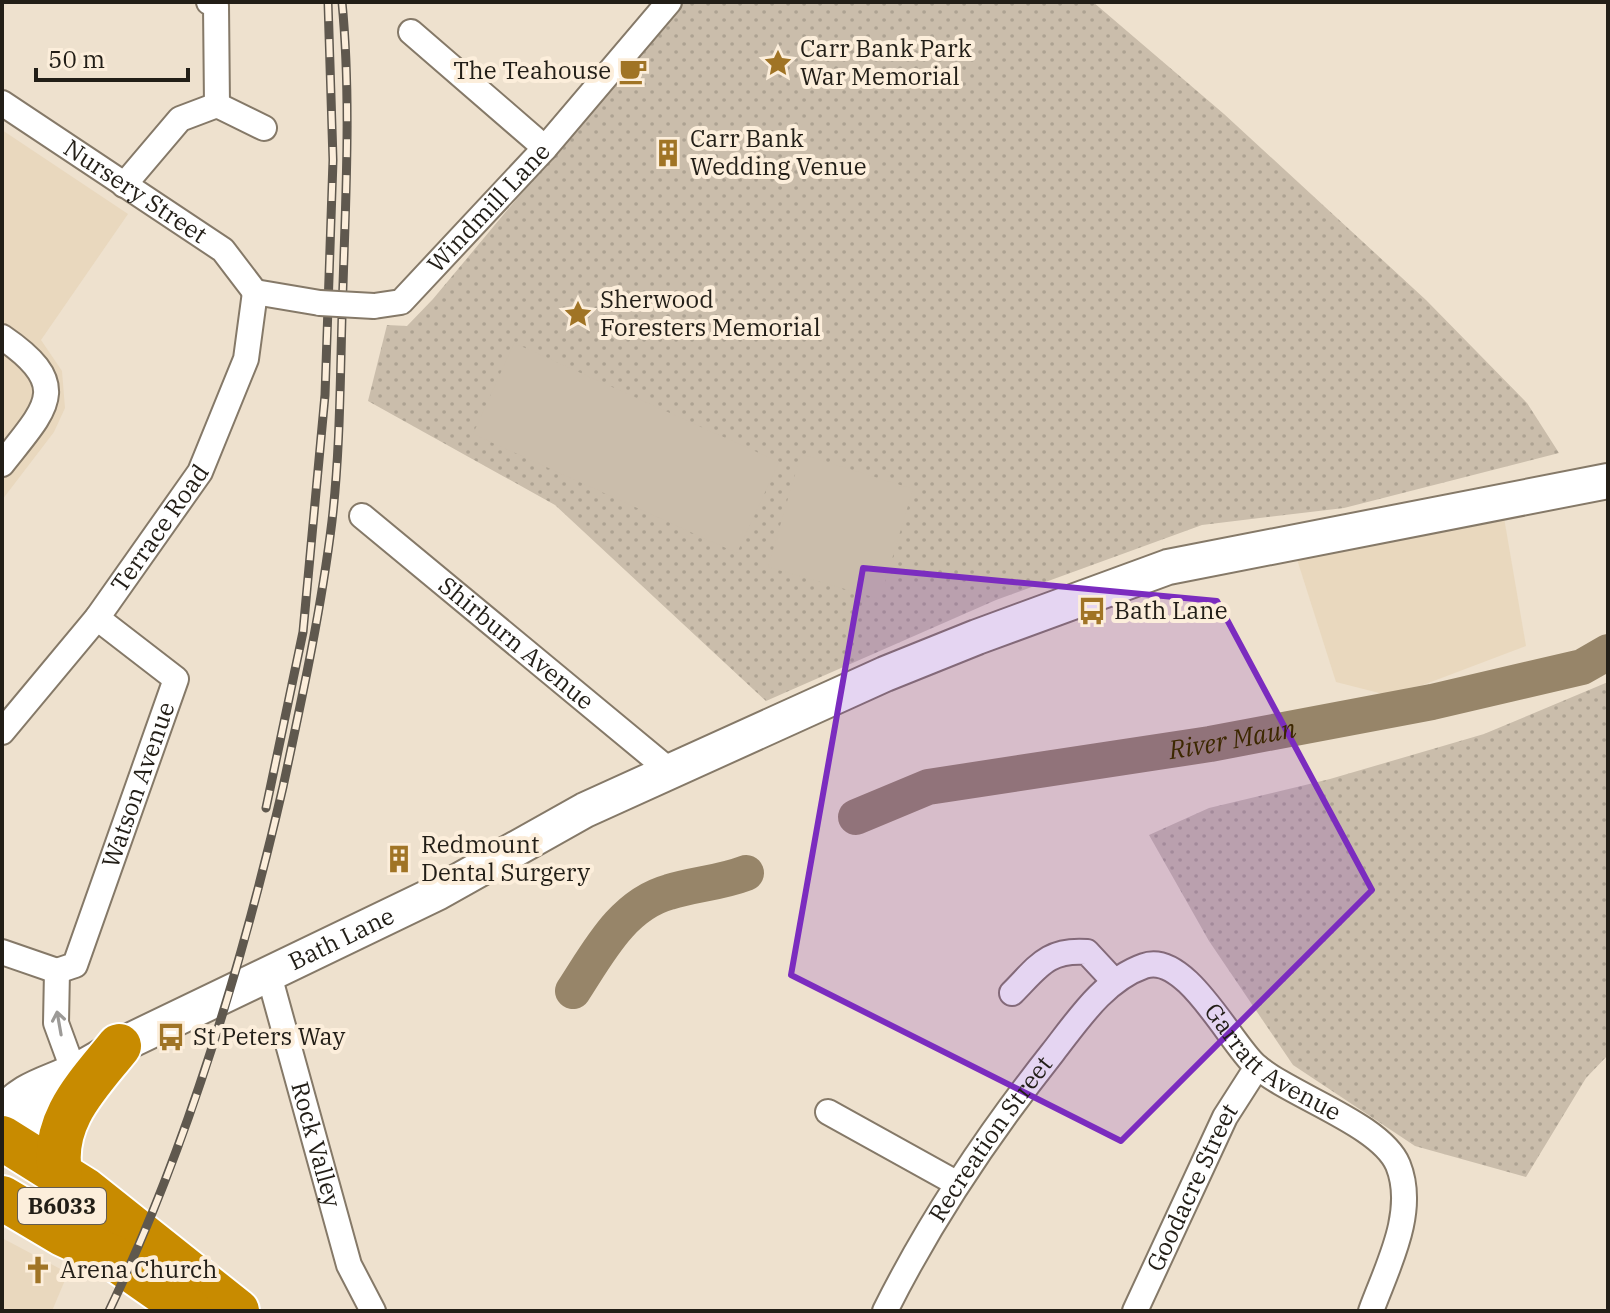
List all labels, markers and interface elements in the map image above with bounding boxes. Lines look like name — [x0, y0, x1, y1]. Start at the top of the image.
scale bar — [36, 32, 188, 82]
place label: Carr Bank Park War Memorial — [800, 32, 972, 92]
text: 50 m — [48, 43, 105, 75]
place icon: Carr Bank Park War Memorial — [763, 48, 793, 78]
place label: The Teahouse — [453, 54, 611, 86]
cafe icon: The Teahouse — [618, 56, 648, 86]
place label: Carr Bank Wedding Venue — [690, 122, 867, 182]
street label: Nursery Street — [58, 131, 214, 250]
street label: Windmill Lane — [420, 136, 557, 279]
building icon: Carr Bank Wedding Venue — [653, 138, 683, 168]
place label: Sherwood Foresters Memorial — [600, 283, 821, 343]
place icon: Sherwood Foresters Memorial — [563, 299, 593, 329]
street label: Terrace Road — [103, 457, 216, 598]
street label: Shirburn Avenue — [432, 569, 601, 716]
place label: Bath Lane — [1114, 594, 1228, 626]
bus stop icon: Bath Lane — [1077, 596, 1107, 626]
street label: Watson Avenue — [94, 697, 182, 872]
water label: River Maun — [1165, 710, 1299, 766]
place label: Redmount Dental Surgery — [421, 828, 590, 888]
building icon: Redmount Dental Surgery — [384, 844, 414, 874]
street label: Bath Lane — [283, 899, 399, 977]
street label: Garratt Avenue — [1198, 996, 1347, 1127]
one-way arrow — [50, 1010, 65, 1036]
place label: St Peters Way — [193, 1020, 345, 1052]
bus stop icon: St Peters Way — [156, 1022, 186, 1052]
street label: Recreation Street — [921, 1049, 1059, 1228]
street label: Rock Valley — [284, 1078, 349, 1211]
street label: Goodacre Street — [1139, 1097, 1245, 1276]
road number: B6033 — [18, 1188, 106, 1224]
place label: Arena Church — [60, 1253, 217, 1285]
church icon: Arena Church — [23, 1255, 53, 1285]

